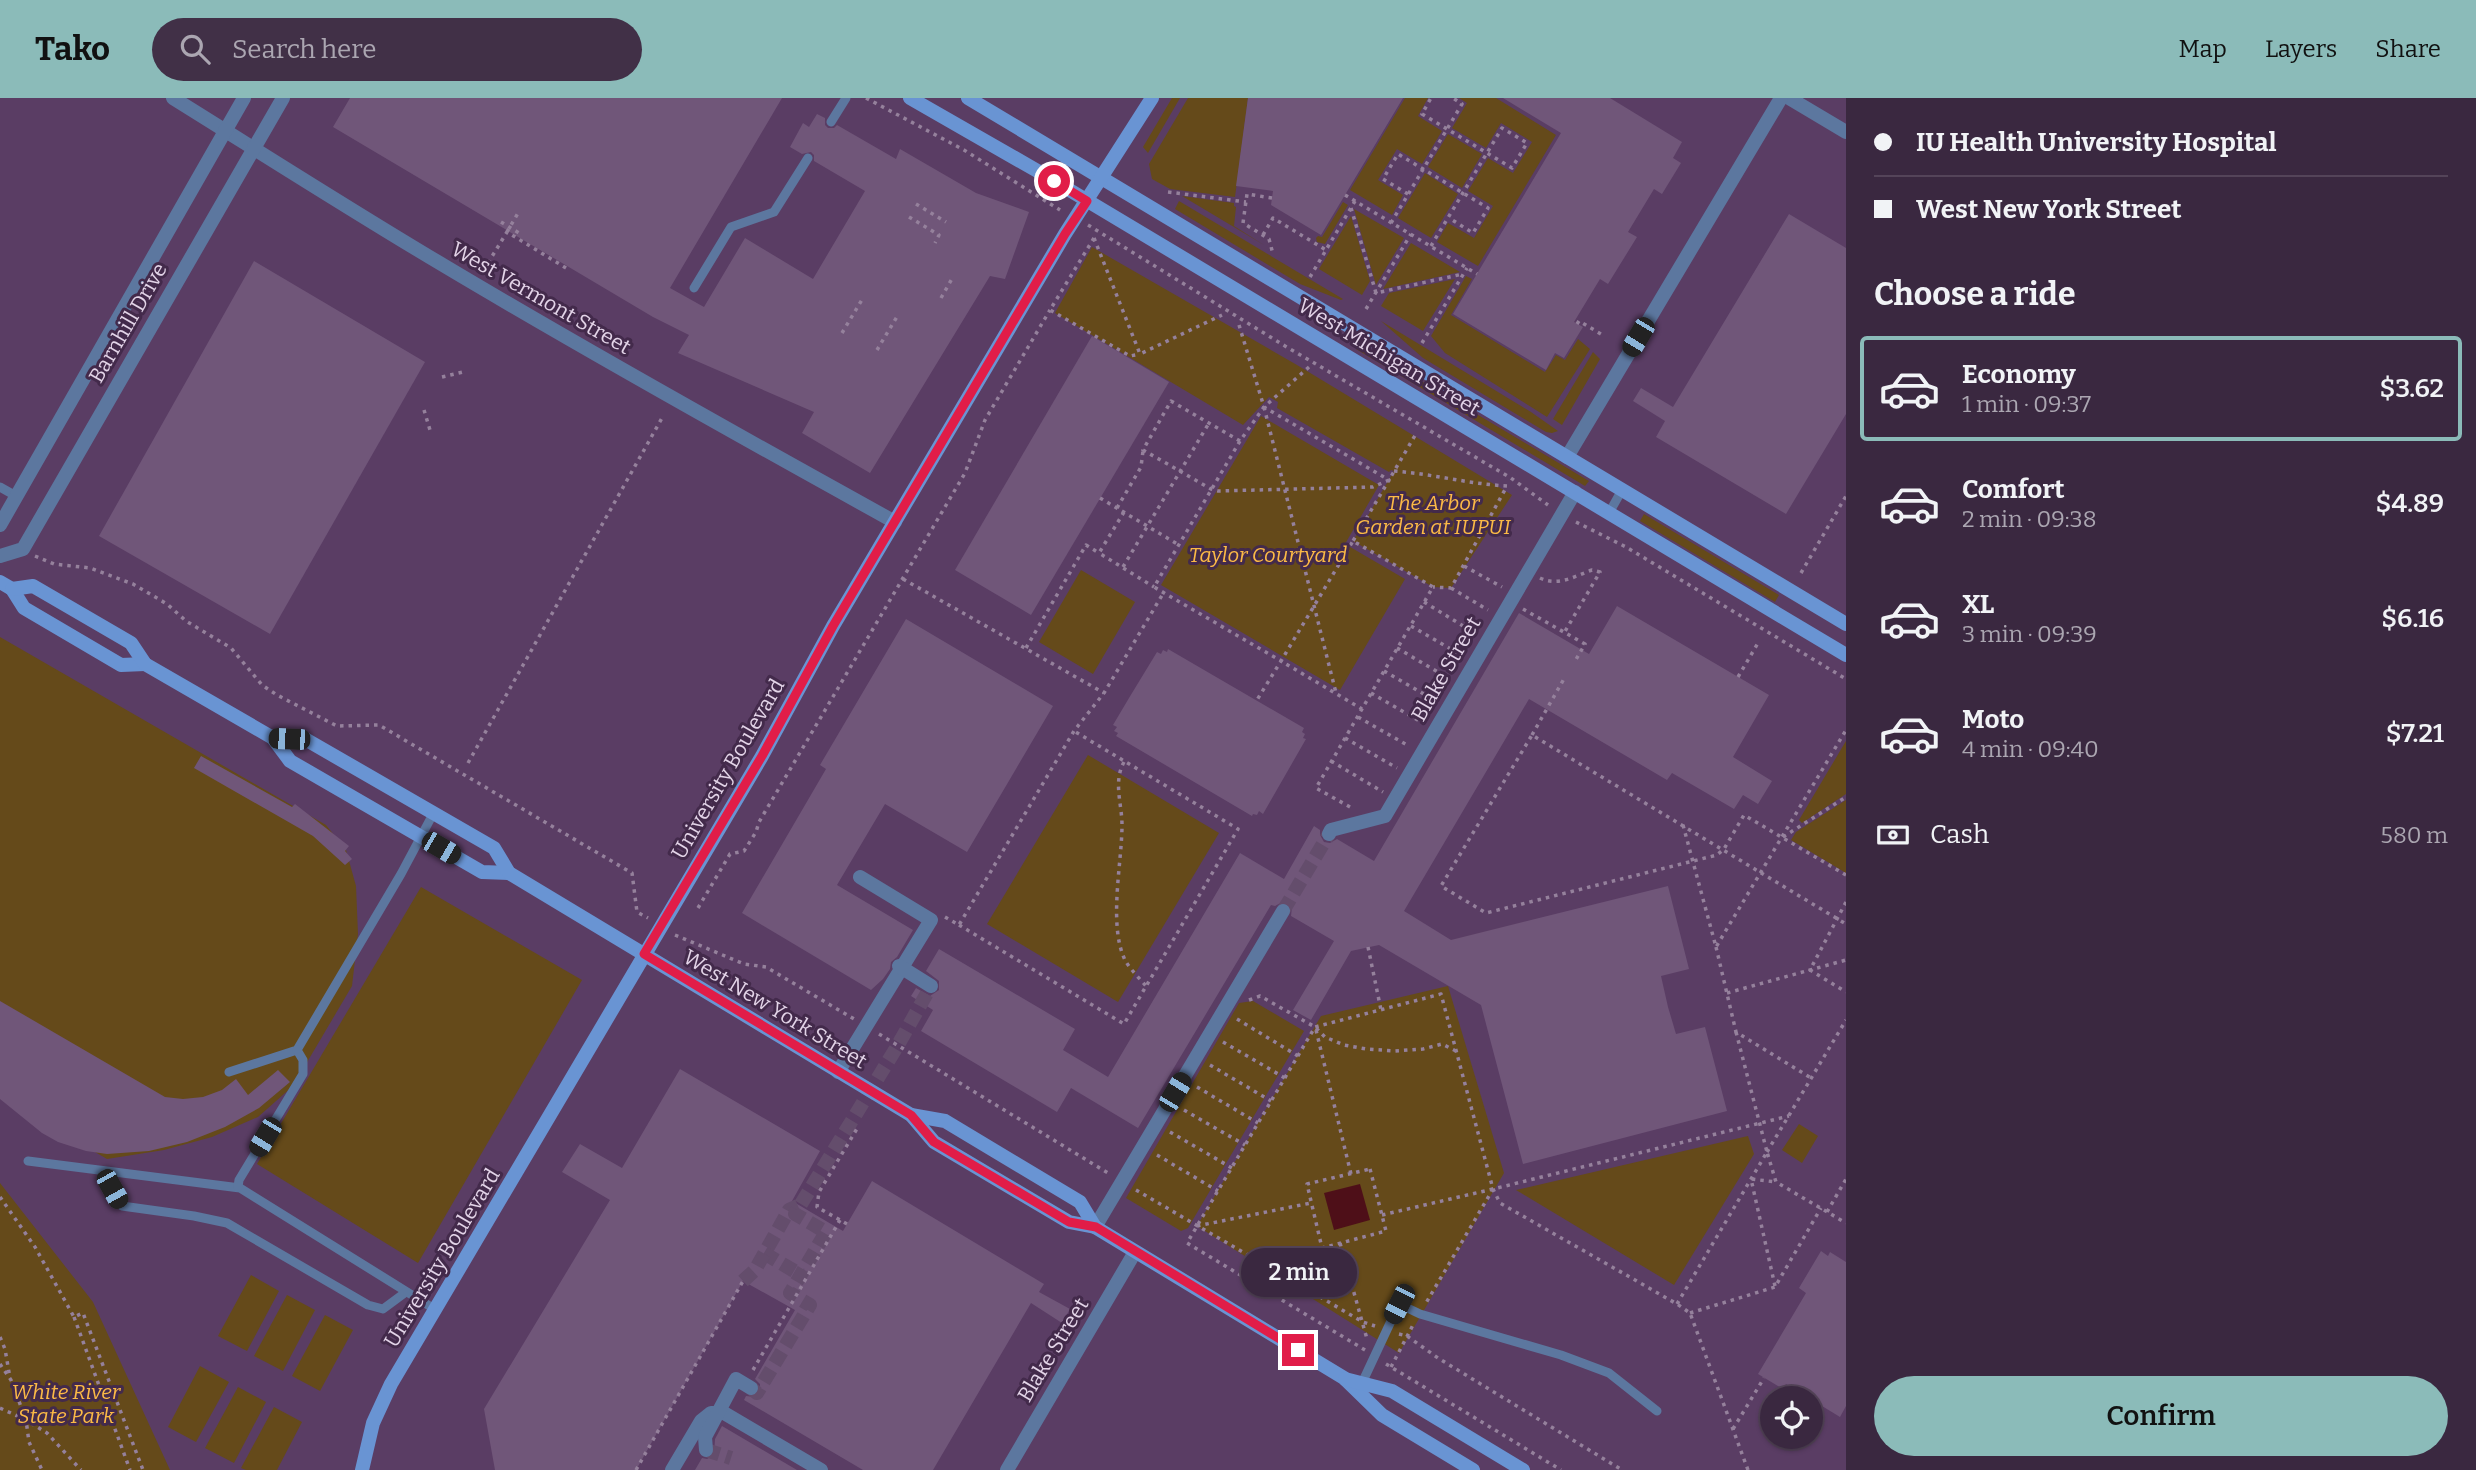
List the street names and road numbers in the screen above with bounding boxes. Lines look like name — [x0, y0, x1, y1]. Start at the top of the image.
street label: West Vermont Street — [446, 236, 636, 360]
street label: Barnhill Drive — [83, 258, 173, 388]
street label: West Michigan Street — [1293, 292, 1485, 422]
street label: Blake Street — [1406, 612, 1487, 726]
street label: University Boulevard — [666, 674, 790, 864]
street label: West New York Street — [678, 944, 872, 1074]
street label: University Boulevard — [378, 1164, 506, 1352]
street label: Blake Street — [1012, 1293, 1094, 1407]

